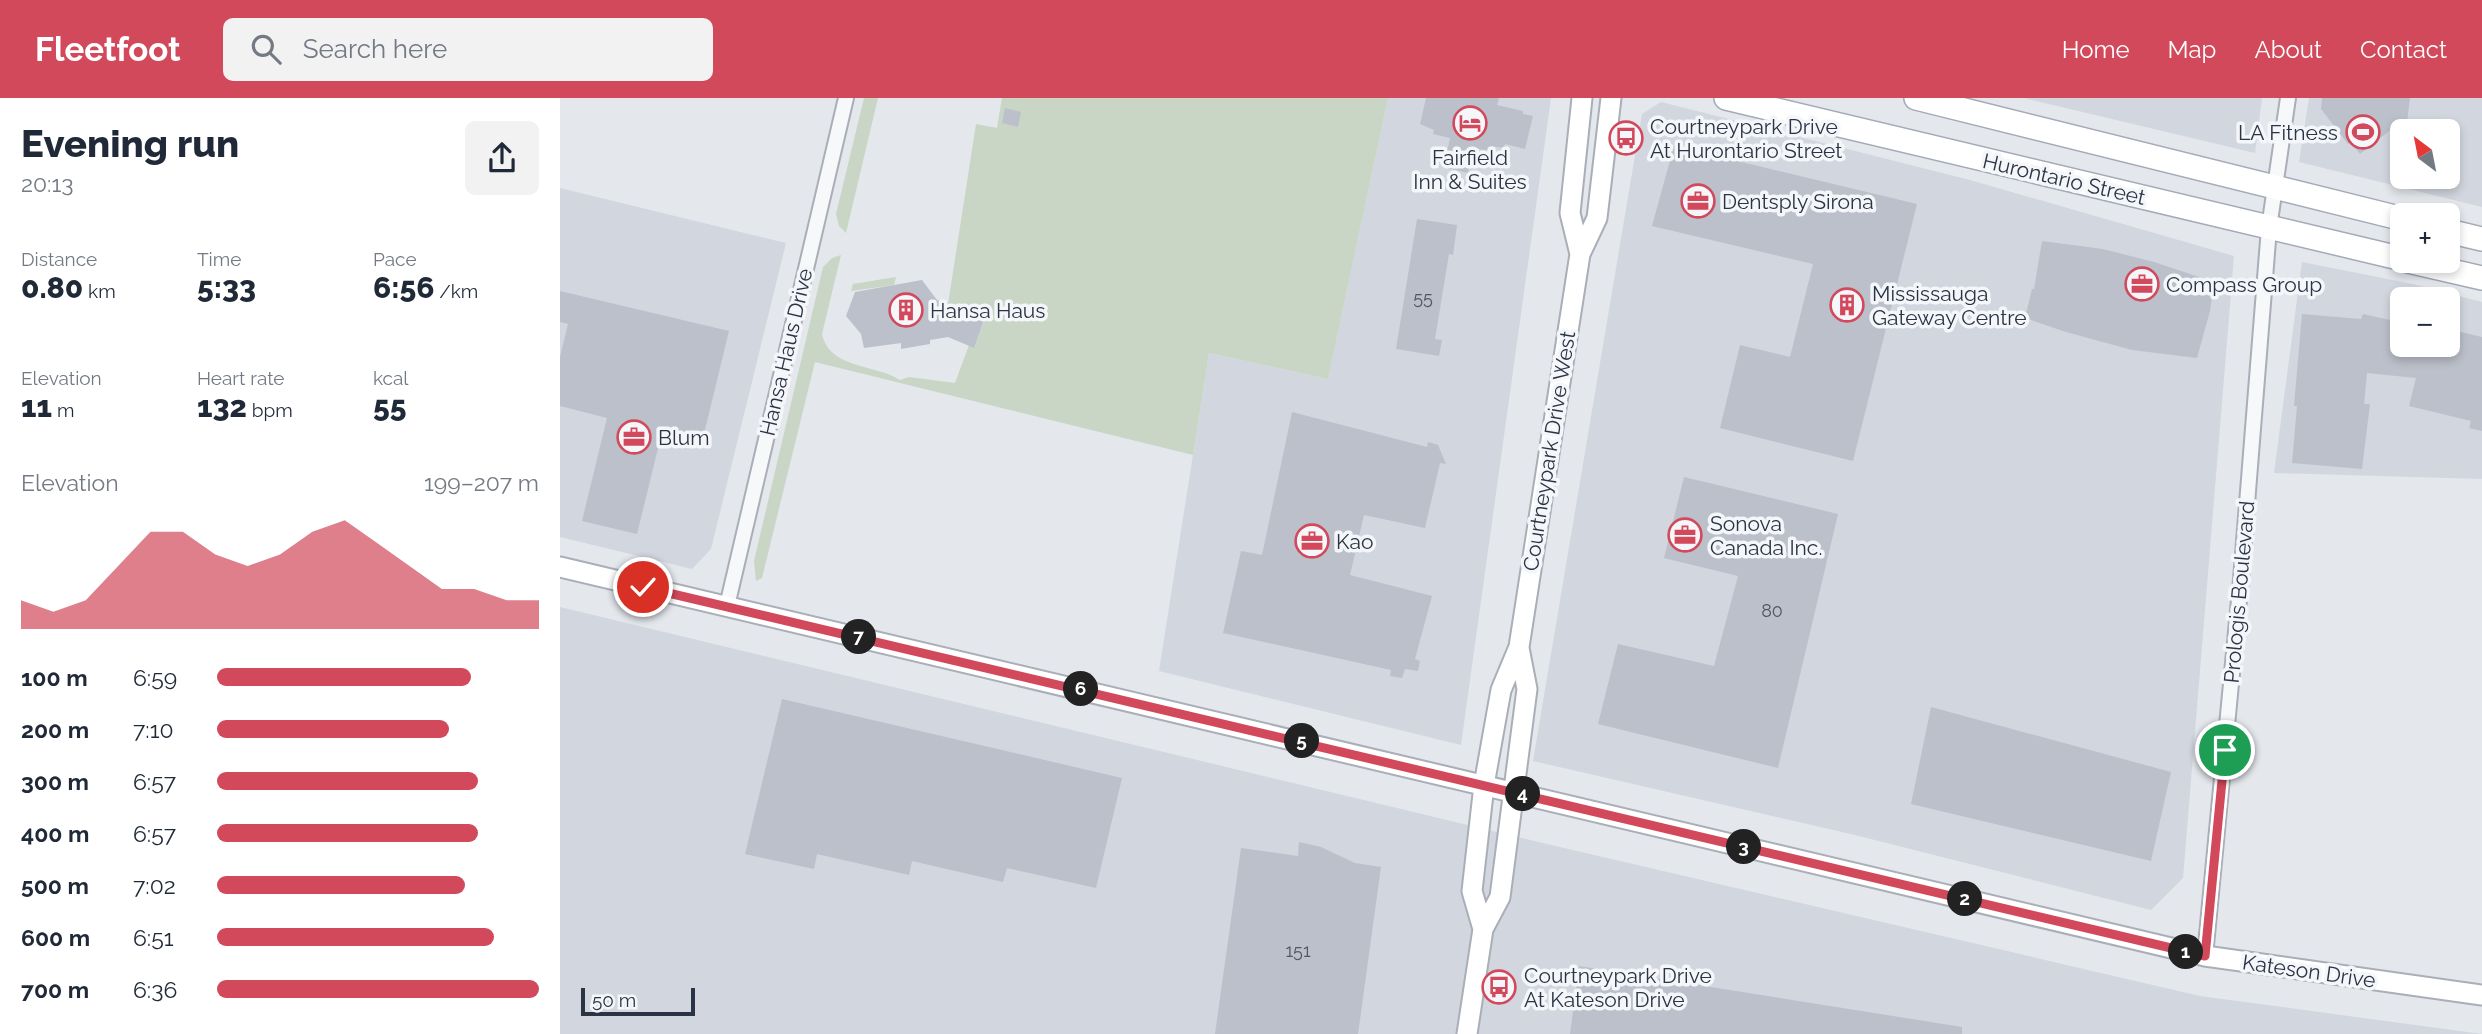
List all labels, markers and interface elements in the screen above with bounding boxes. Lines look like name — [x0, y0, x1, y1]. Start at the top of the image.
search box — [223, 18, 713, 81]
text: Fleetfoot — [35, 30, 181, 69]
icon: search — [247, 30, 285, 68]
text: Search here — [303, 34, 447, 64]
text: Home — [2062, 35, 2130, 64]
text: Map — [2168, 35, 2216, 64]
text: About — [2254, 35, 2322, 64]
text: Contact — [2360, 35, 2447, 64]
hotel icon: Fairfield Inn & Suites — [1451, 104, 1489, 142]
sports icon: LA Fitness — [2344, 113, 2382, 151]
place label: Courtneypark Drive At Hurontario Street — [1650, 114, 1842, 163]
bus stop icon: Courtneypark Drive At Hurontario Street — [1607, 119, 1645, 157]
north arrow — [2390, 119, 2460, 189]
map controls — [2390, 119, 2460, 357]
place label: LA Fitness — [2238, 120, 2338, 145]
text: Evening run — [21, 121, 239, 166]
button: share — [465, 121, 539, 195]
place label: Fairfield Inn & Suites — [1413, 145, 1527, 194]
street label: Hurontario Street — [1980, 148, 2148, 210]
text: 20:13 — [21, 170, 74, 197]
office icon: Dentsply Sirona — [1679, 182, 1717, 220]
place label: Dentsply Sirona — [1722, 189, 1874, 214]
button: + — [2390, 203, 2460, 273]
text: Distance — [21, 248, 97, 270]
text: Time — [197, 248, 241, 270]
text: Pace — [373, 248, 417, 270]
office icon: Compass Group — [2123, 265, 2161, 303]
street label: Hansa Haus Drive — [755, 266, 817, 438]
text: 0.80 — [21, 270, 83, 305]
text: 5:33 — [197, 270, 256, 305]
text: 6:56 — [373, 270, 434, 305]
place label: Compass Group — [2166, 272, 2322, 297]
text: km — [83, 280, 116, 302]
text: /km — [434, 280, 478, 302]
place label: Mississauga Gateway Centre — [1872, 281, 2027, 330]
building icon: Mississauga Gateway Centre — [1828, 286, 1866, 324]
house number: 55 — [1413, 287, 1433, 308]
button: − — [2390, 287, 2460, 357]
building icon: Hansa Haus — [887, 291, 925, 329]
place label: Hansa Haus — [930, 298, 1045, 323]
street label: Courtneypark Drive West — [1518, 329, 1580, 573]
text: Elevation — [21, 367, 102, 389]
text: Heart rate — [197, 367, 285, 389]
text: kcal — [373, 367, 409, 389]
text: 11 — [21, 389, 52, 424]
text: 132 — [197, 389, 247, 424]
text: 55 — [373, 389, 406, 424]
text: m — [52, 399, 74, 421]
text: bpm — [247, 399, 293, 421]
office icon: Blum — [615, 418, 653, 456]
place label: Blum — [658, 425, 709, 450]
text: Elevation — [21, 469, 119, 496]
text: 199–207 m — [424, 469, 539, 496]
street label: Prologis Boulevard — [2219, 500, 2259, 684]
place label: Sonova Canada Inc. — [1710, 511, 1822, 560]
office icon: Sonova Canada Inc. — [1666, 516, 1704, 554]
office icon: Kao — [1293, 522, 1331, 560]
place label: Kao — [1336, 529, 1373, 554]
pin — [613, 557, 673, 617]
icon: check — [624, 568, 662, 606]
house number: 80 — [1761, 600, 1783, 621]
pin: 7 — [842, 620, 876, 654]
text: 7 — [853, 625, 864, 647]
text: 100 m — [21, 664, 88, 691]
text: 6:59 — [133, 664, 177, 691]
pin: 6 — [1064, 672, 1098, 706]
text: 6 — [1075, 677, 1086, 699]
text: 200 m — [21, 716, 89, 743]
text: 7:10 — [133, 716, 174, 743]
pin — [2195, 720, 2255, 780]
pin: 5 — [1284, 724, 1320, 758]
text: 5 — [1296, 729, 1307, 751]
icon: arrive — [2206, 731, 2244, 769]
text: 300 m — [21, 768, 89, 795]
text: 6:57 — [133, 768, 176, 795]
pin: 4 — [1506, 776, 1541, 812]
text: 4 — [1517, 782, 1528, 804]
text: 400 m — [21, 820, 89, 847]
text: 6:57 — [133, 820, 176, 847]
pin: 3 — [1726, 830, 1762, 864]
text: 3 — [1738, 835, 1749, 857]
text: 500 m — [21, 872, 89, 899]
text: 7:02 — [133, 872, 176, 899]
pin: 2 — [1948, 882, 1982, 916]
text: 2 — [1959, 887, 1970, 909]
text: 600 m — [21, 924, 90, 951]
text: 6:51 — [133, 924, 174, 951]
pin: 1 — [2168, 934, 2204, 970]
house number: 151 — [1285, 940, 1311, 961]
text: 1 — [2181, 940, 2190, 962]
street label: Kateson Drive — [2241, 949, 2377, 993]
place label: Courtneypark Drive At Kateson Drive — [1524, 963, 1712, 1012]
bus stop icon: Courtneypark Drive At Kateson Drive — [1480, 968, 1518, 1006]
text: 700 m — [21, 976, 89, 1003]
text: 6:36 — [133, 976, 177, 1003]
scale bar — [581, 985, 695, 1017]
text: 50 m — [592, 989, 636, 1011]

